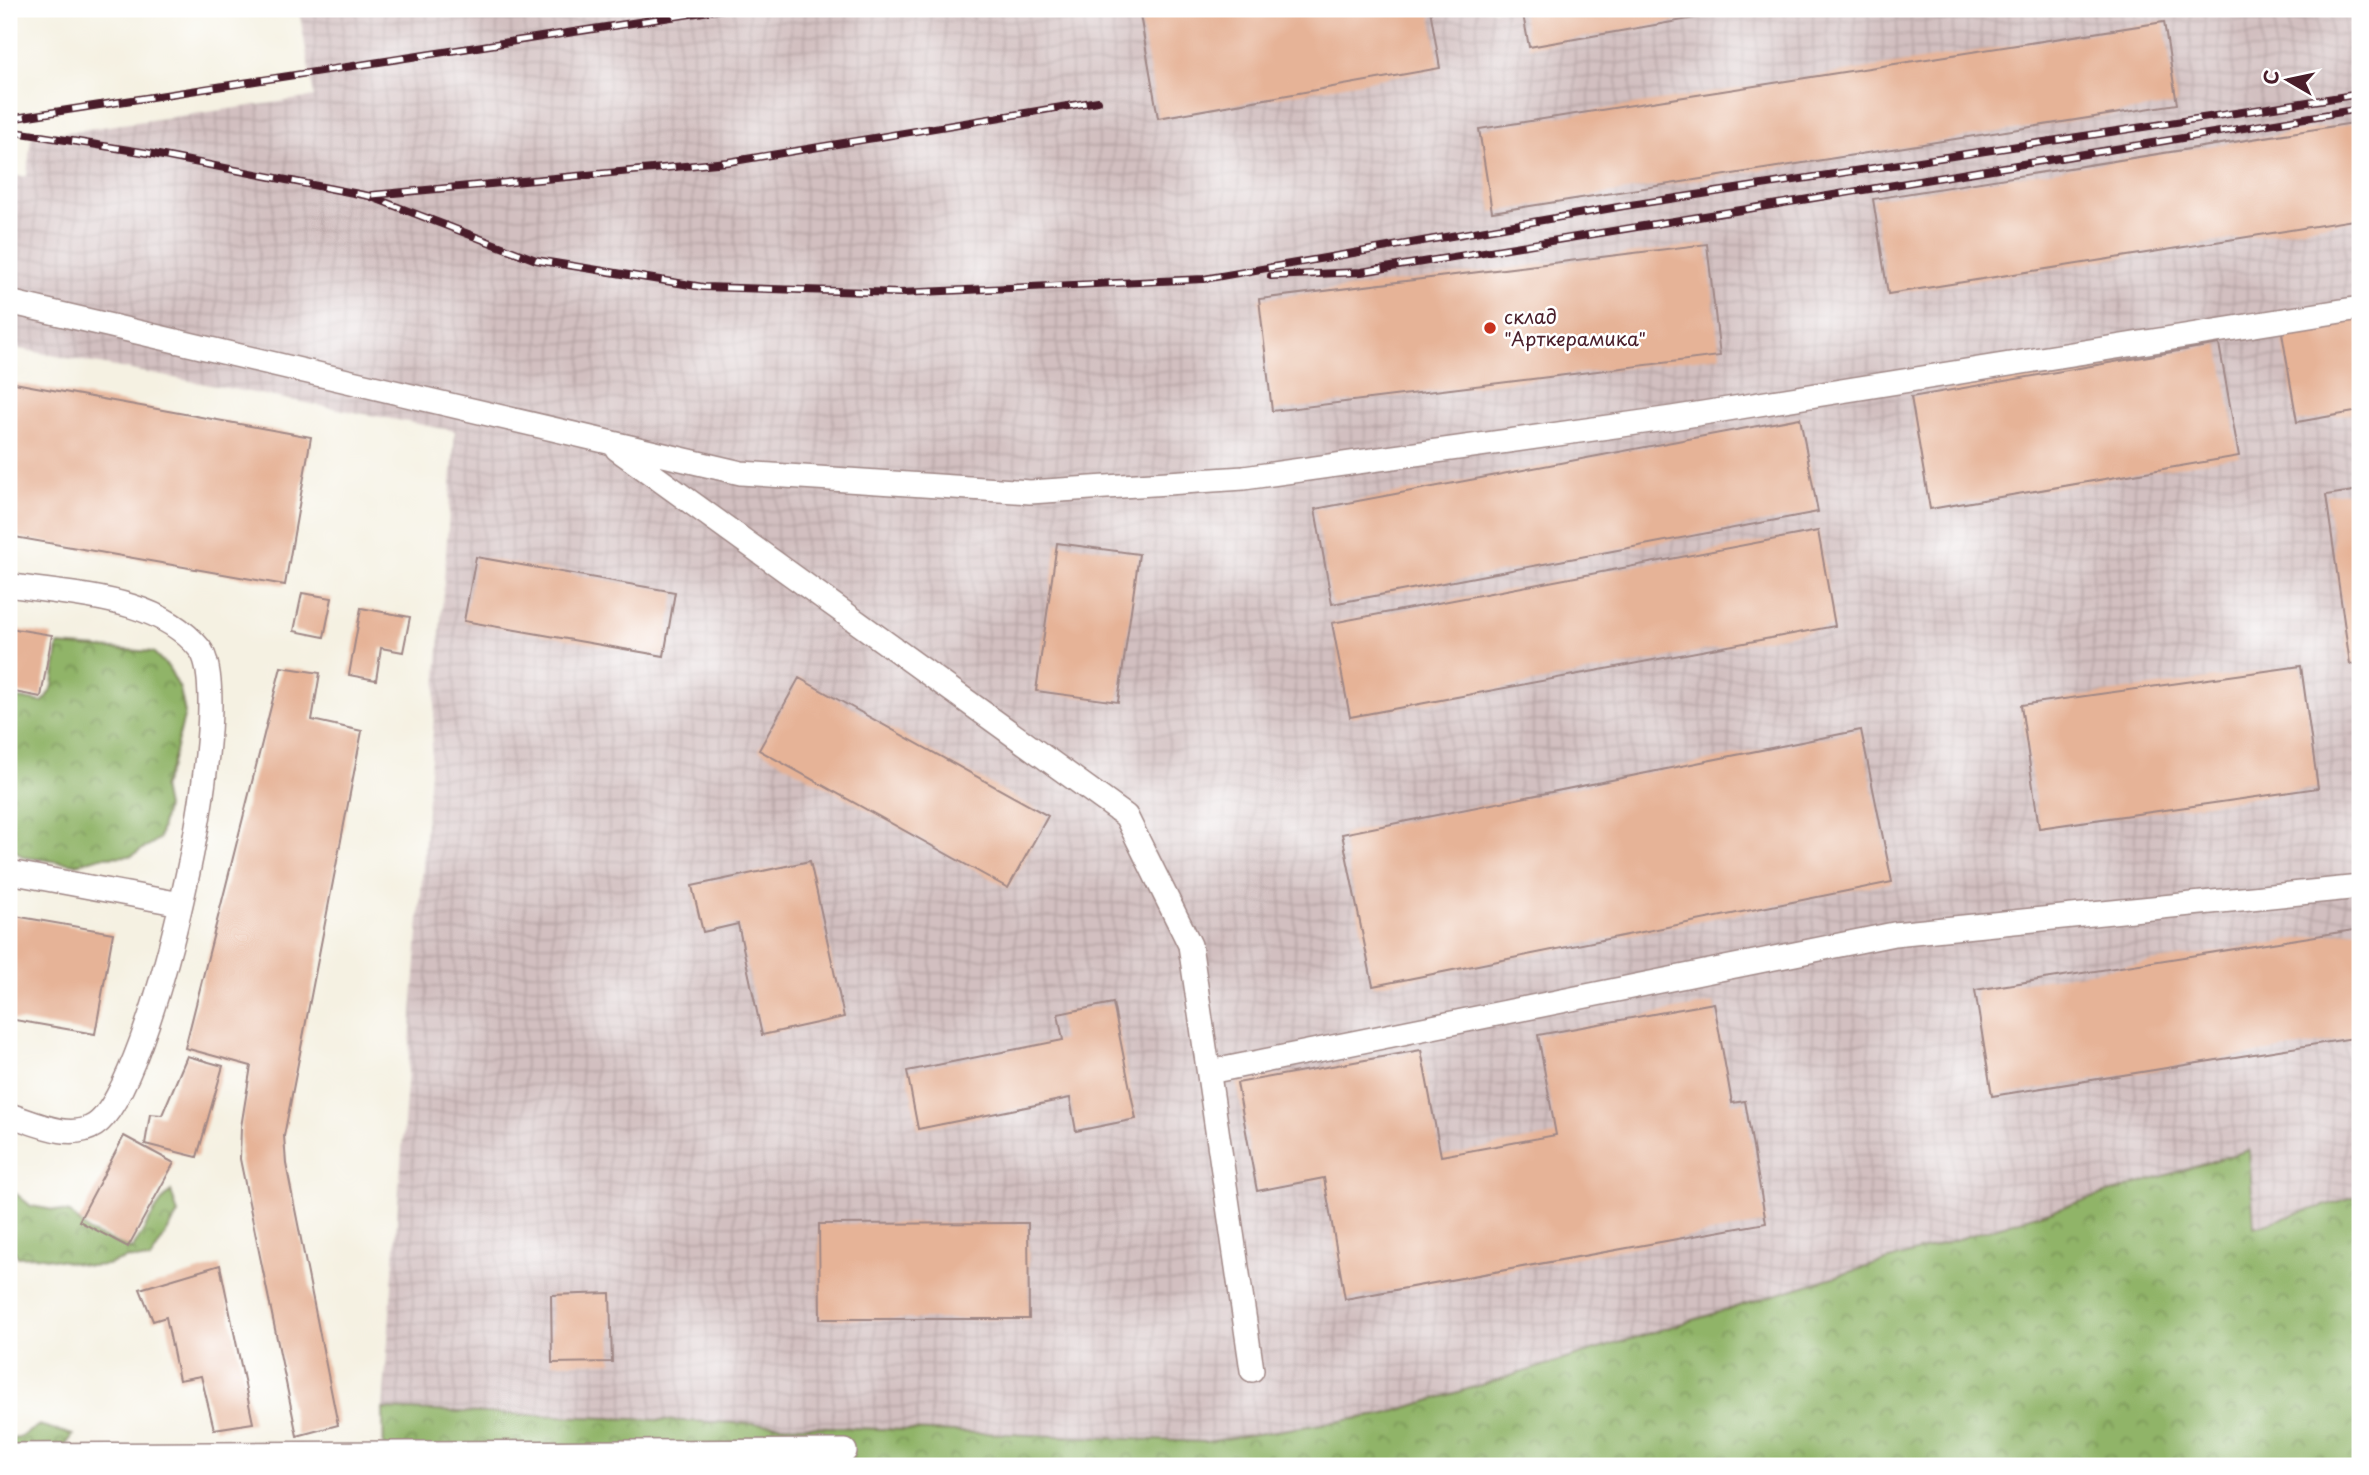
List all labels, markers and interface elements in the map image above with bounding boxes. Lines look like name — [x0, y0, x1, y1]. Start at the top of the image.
north arrow — [2254, 46, 2324, 116]
text: С — [2255, 68, 2285, 86]
place label: склад "Арткерамика" — [1504, 302, 1646, 352]
marker: склад "Арткерамика" — [1482, 320, 1498, 336]

